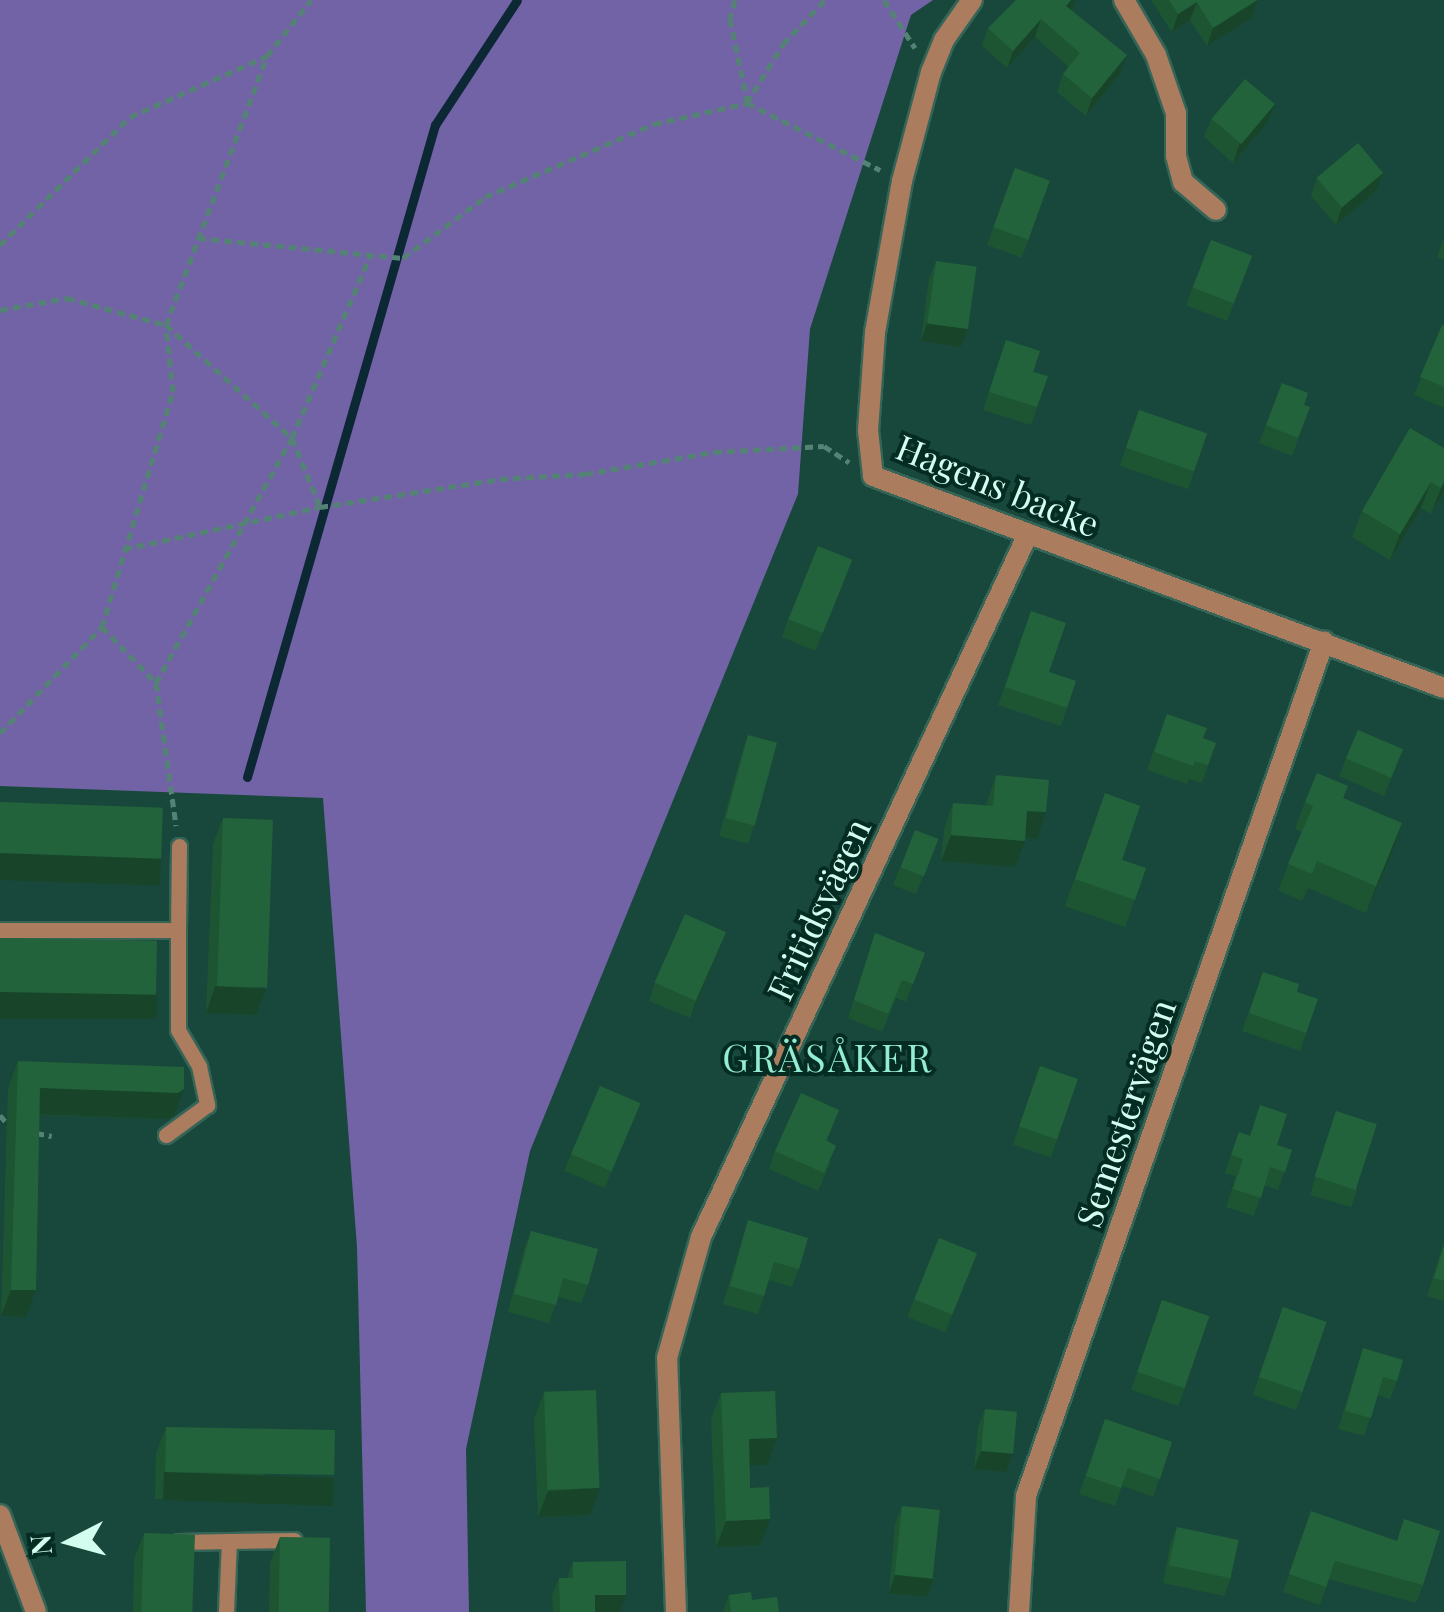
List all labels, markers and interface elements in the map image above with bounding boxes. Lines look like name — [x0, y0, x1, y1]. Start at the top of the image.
street label: Hagens backe — [890, 425, 1106, 545]
street label: Fritidsvägen — [758, 812, 878, 1006]
street label: Semestervägen — [1066, 994, 1184, 1232]
district label: GRÄSÅKER — [722, 1034, 934, 1080]
north arrow — [20, 1492, 120, 1592]
text: N — [20, 1533, 59, 1557]

